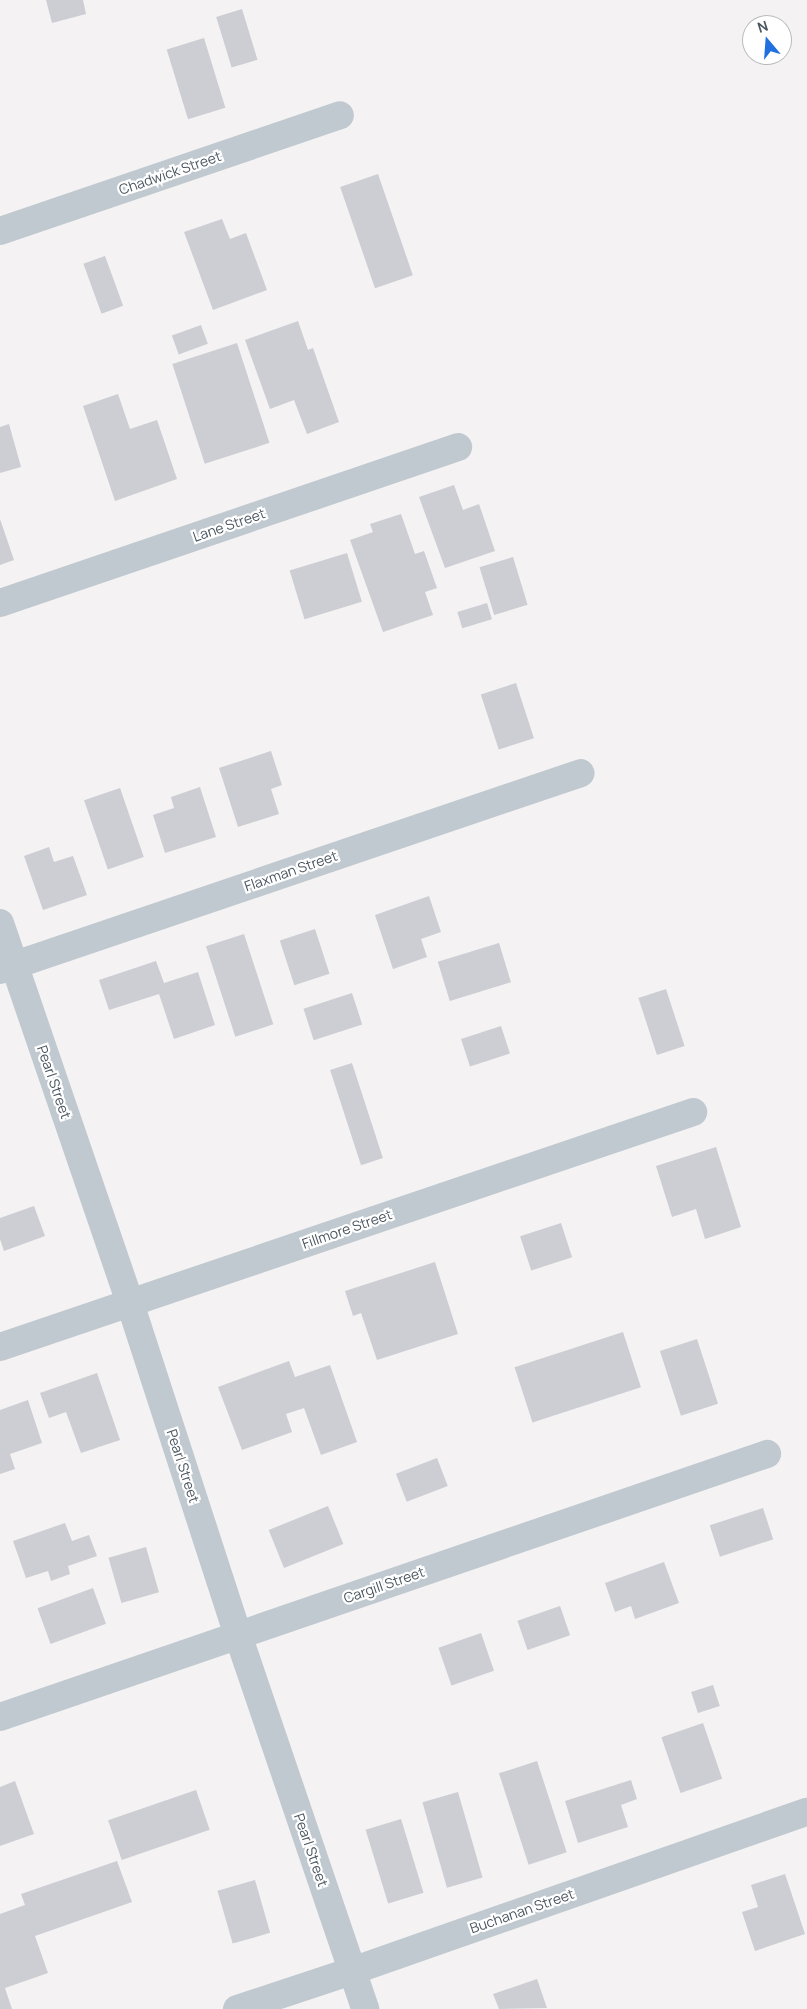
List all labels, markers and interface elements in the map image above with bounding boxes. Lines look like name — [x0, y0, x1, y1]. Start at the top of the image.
north arrow — [742, 15, 792, 65]
text: N — [755, 16, 770, 37]
street label: Chadwick Street — [117, 148, 223, 198]
street label: Lane Street — [191, 505, 267, 545]
street label: Flaxman Street — [242, 847, 340, 895]
street label: Pearl Street — [34, 1043, 74, 1121]
street label: Fillmore Street — [300, 1206, 394, 1252]
street label: Pearl Street — [163, 1427, 203, 1505]
street label: Cargill Street — [341, 1563, 427, 1607]
street label: Pearl Street — [291, 1811, 331, 1889]
street label: Buchanan Street — [468, 1885, 576, 1937]

